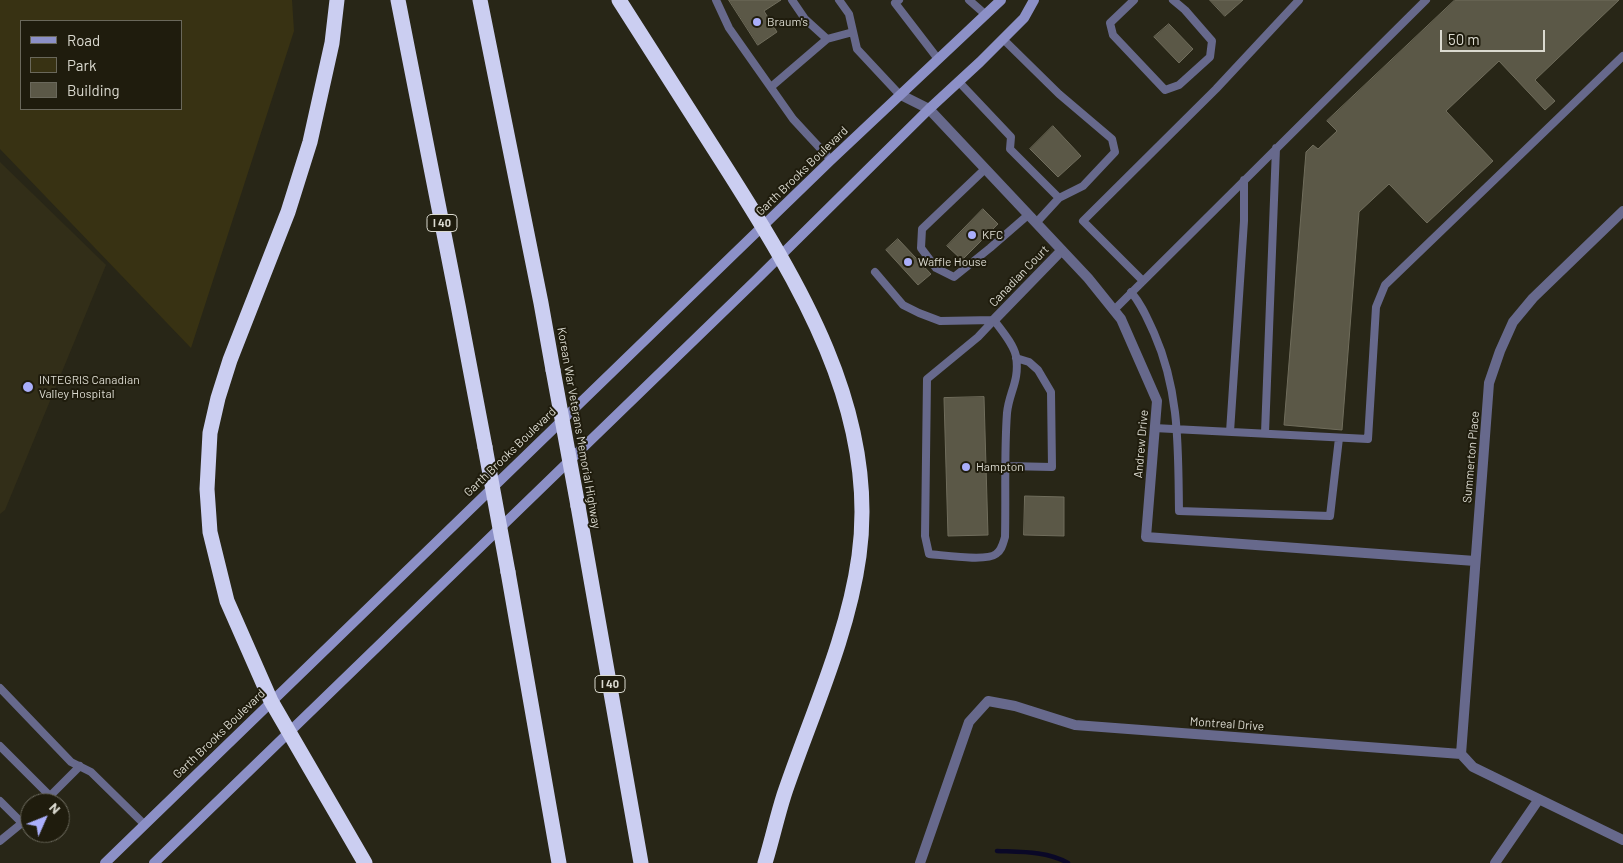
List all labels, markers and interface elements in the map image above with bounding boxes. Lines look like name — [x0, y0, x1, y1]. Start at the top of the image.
place label: Braum's — [767, 15, 808, 29]
marker: Braum's — [751, 16, 763, 28]
legend — [20, 20, 182, 110]
scale bar — [1443, 20, 1548, 52]
text: 50 m — [1448, 30, 1480, 48]
text: Road — [67, 31, 100, 49]
text: Park — [67, 56, 96, 74]
text: Building — [67, 81, 120, 99]
street label: Garth Brooks Boulevard — [753, 123, 851, 219]
road number: I 40 — [427, 214, 457, 232]
place label: KFC — [982, 228, 1003, 242]
marker: KFC — [966, 229, 978, 241]
street label: Canadian Court — [986, 242, 1052, 310]
place label: Waffle House — [918, 255, 987, 269]
marker: Waffle House — [902, 256, 914, 268]
street label: Korean War Veterans Memorial Highway — [554, 326, 604, 530]
place label: INTEGRIS Canadian Valley Hospital — [39, 373, 140, 401]
marker: INTEGRIS Canadian Valley Hospital — [21, 380, 35, 394]
street label: Garth Brooks Boulevard — [461, 404, 559, 500]
street label: Andrew Drive — [1131, 409, 1151, 479]
street label: Summerton Place — [1460, 410, 1482, 504]
place label: Hampton — [976, 460, 1024, 474]
marker: Hampton — [960, 461, 972, 473]
road number: I 40 — [595, 676, 625, 692]
street label: Garth Brooks Boulevard — [170, 686, 268, 782]
street label: Montreal Drive — [1189, 714, 1265, 734]
north arrow — [20, 793, 70, 843]
text: N — [46, 799, 65, 817]

